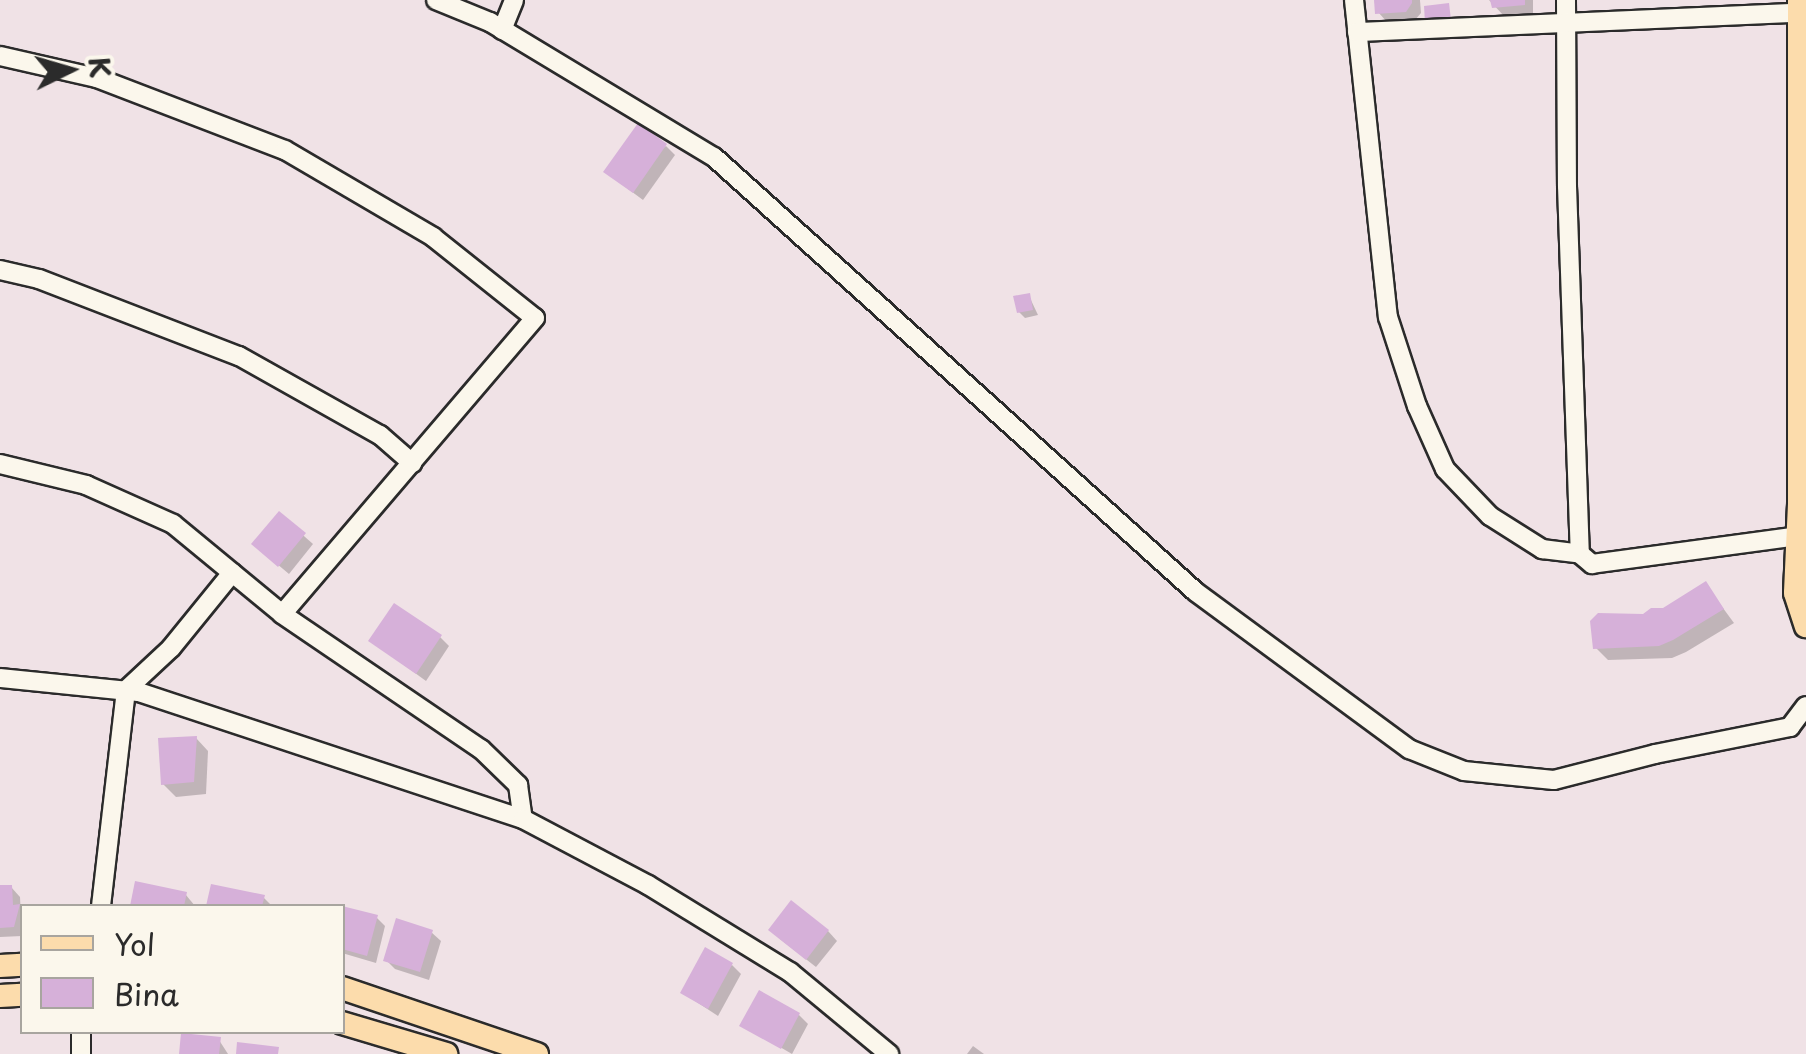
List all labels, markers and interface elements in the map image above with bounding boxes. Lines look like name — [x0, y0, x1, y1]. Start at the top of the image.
north arrow — [20, 20, 120, 120]
text: K — [78, 55, 123, 79]
legend — [20, 904, 345, 1034]
text: Yol — [114, 921, 155, 966]
text: Bina — [114, 971, 179, 1016]

